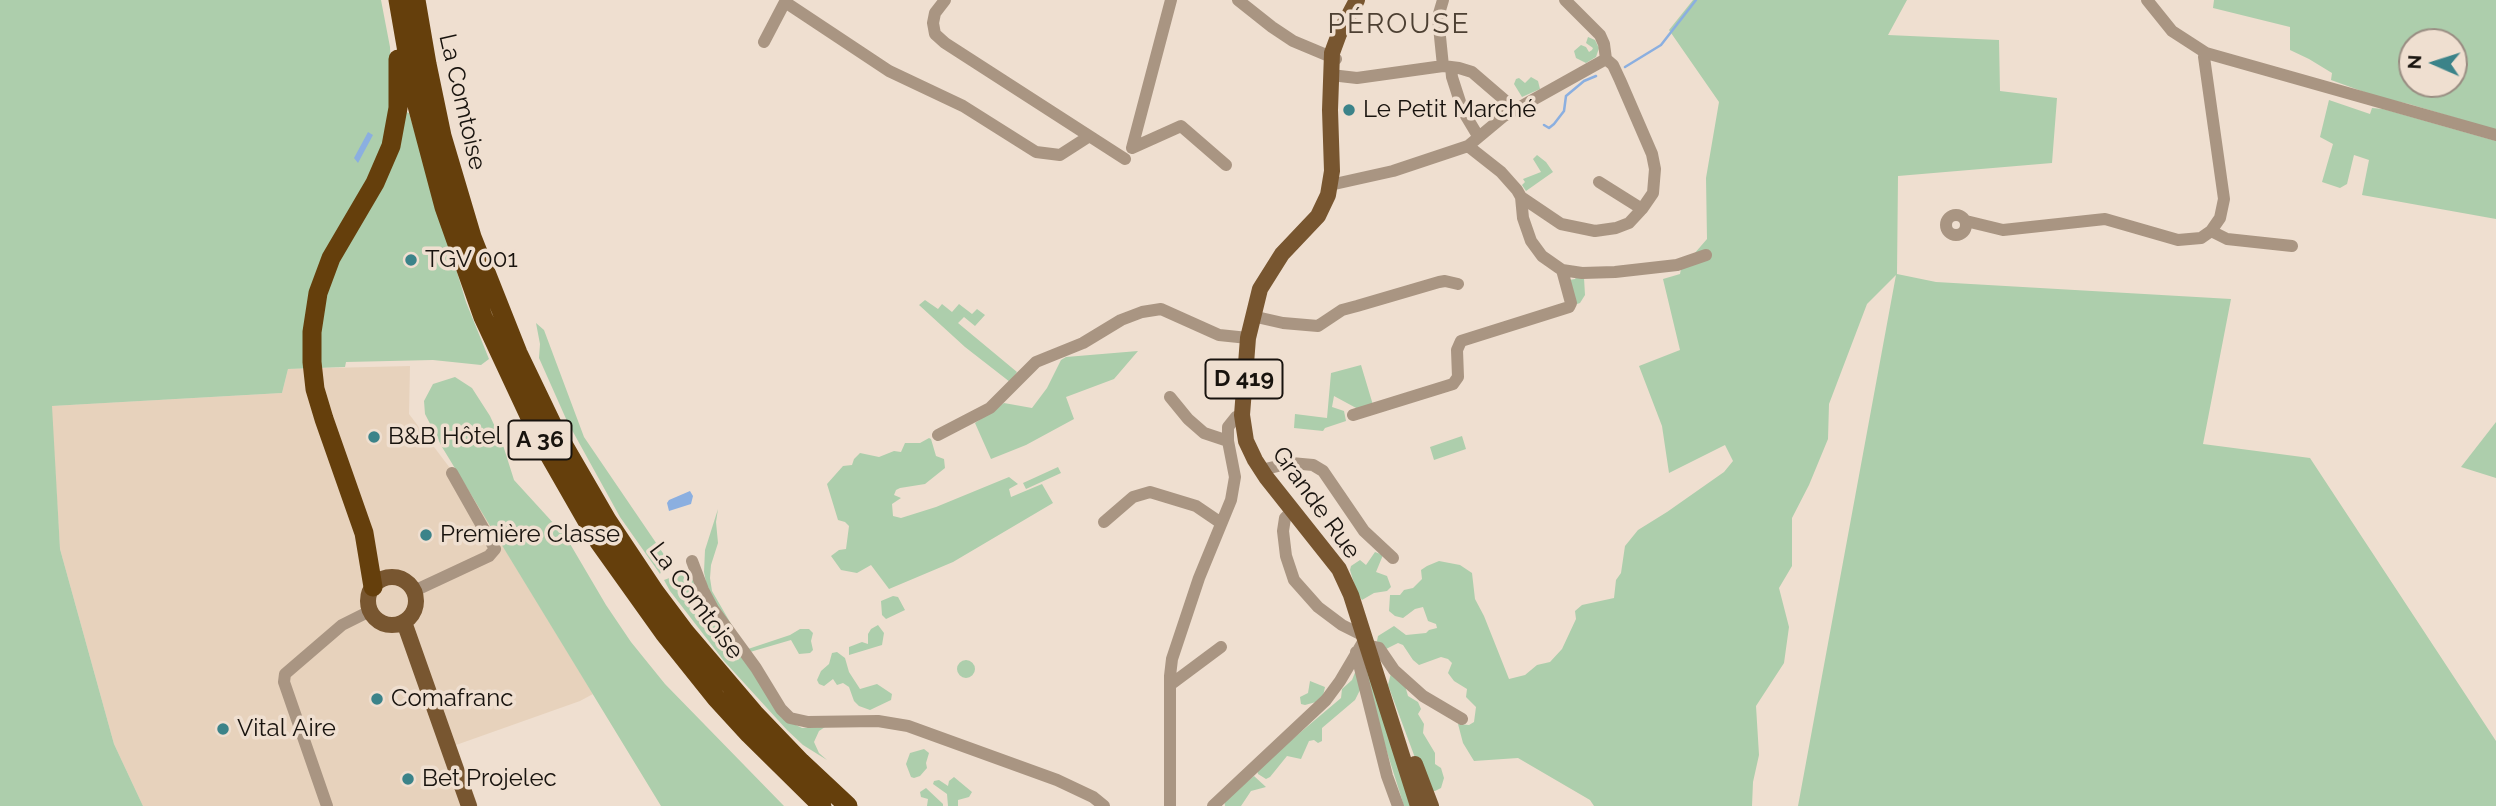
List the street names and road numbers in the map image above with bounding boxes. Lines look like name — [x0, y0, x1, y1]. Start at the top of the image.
street label: La Comtoise — [432, 31, 492, 173]
road number: D 419 — [1206, 360, 1282, 398]
road number: A 36 — [508, 420, 572, 460]
street label: Grande Rue — [1266, 441, 1366, 565]
street label: La Comtoise — [643, 537, 749, 665]

